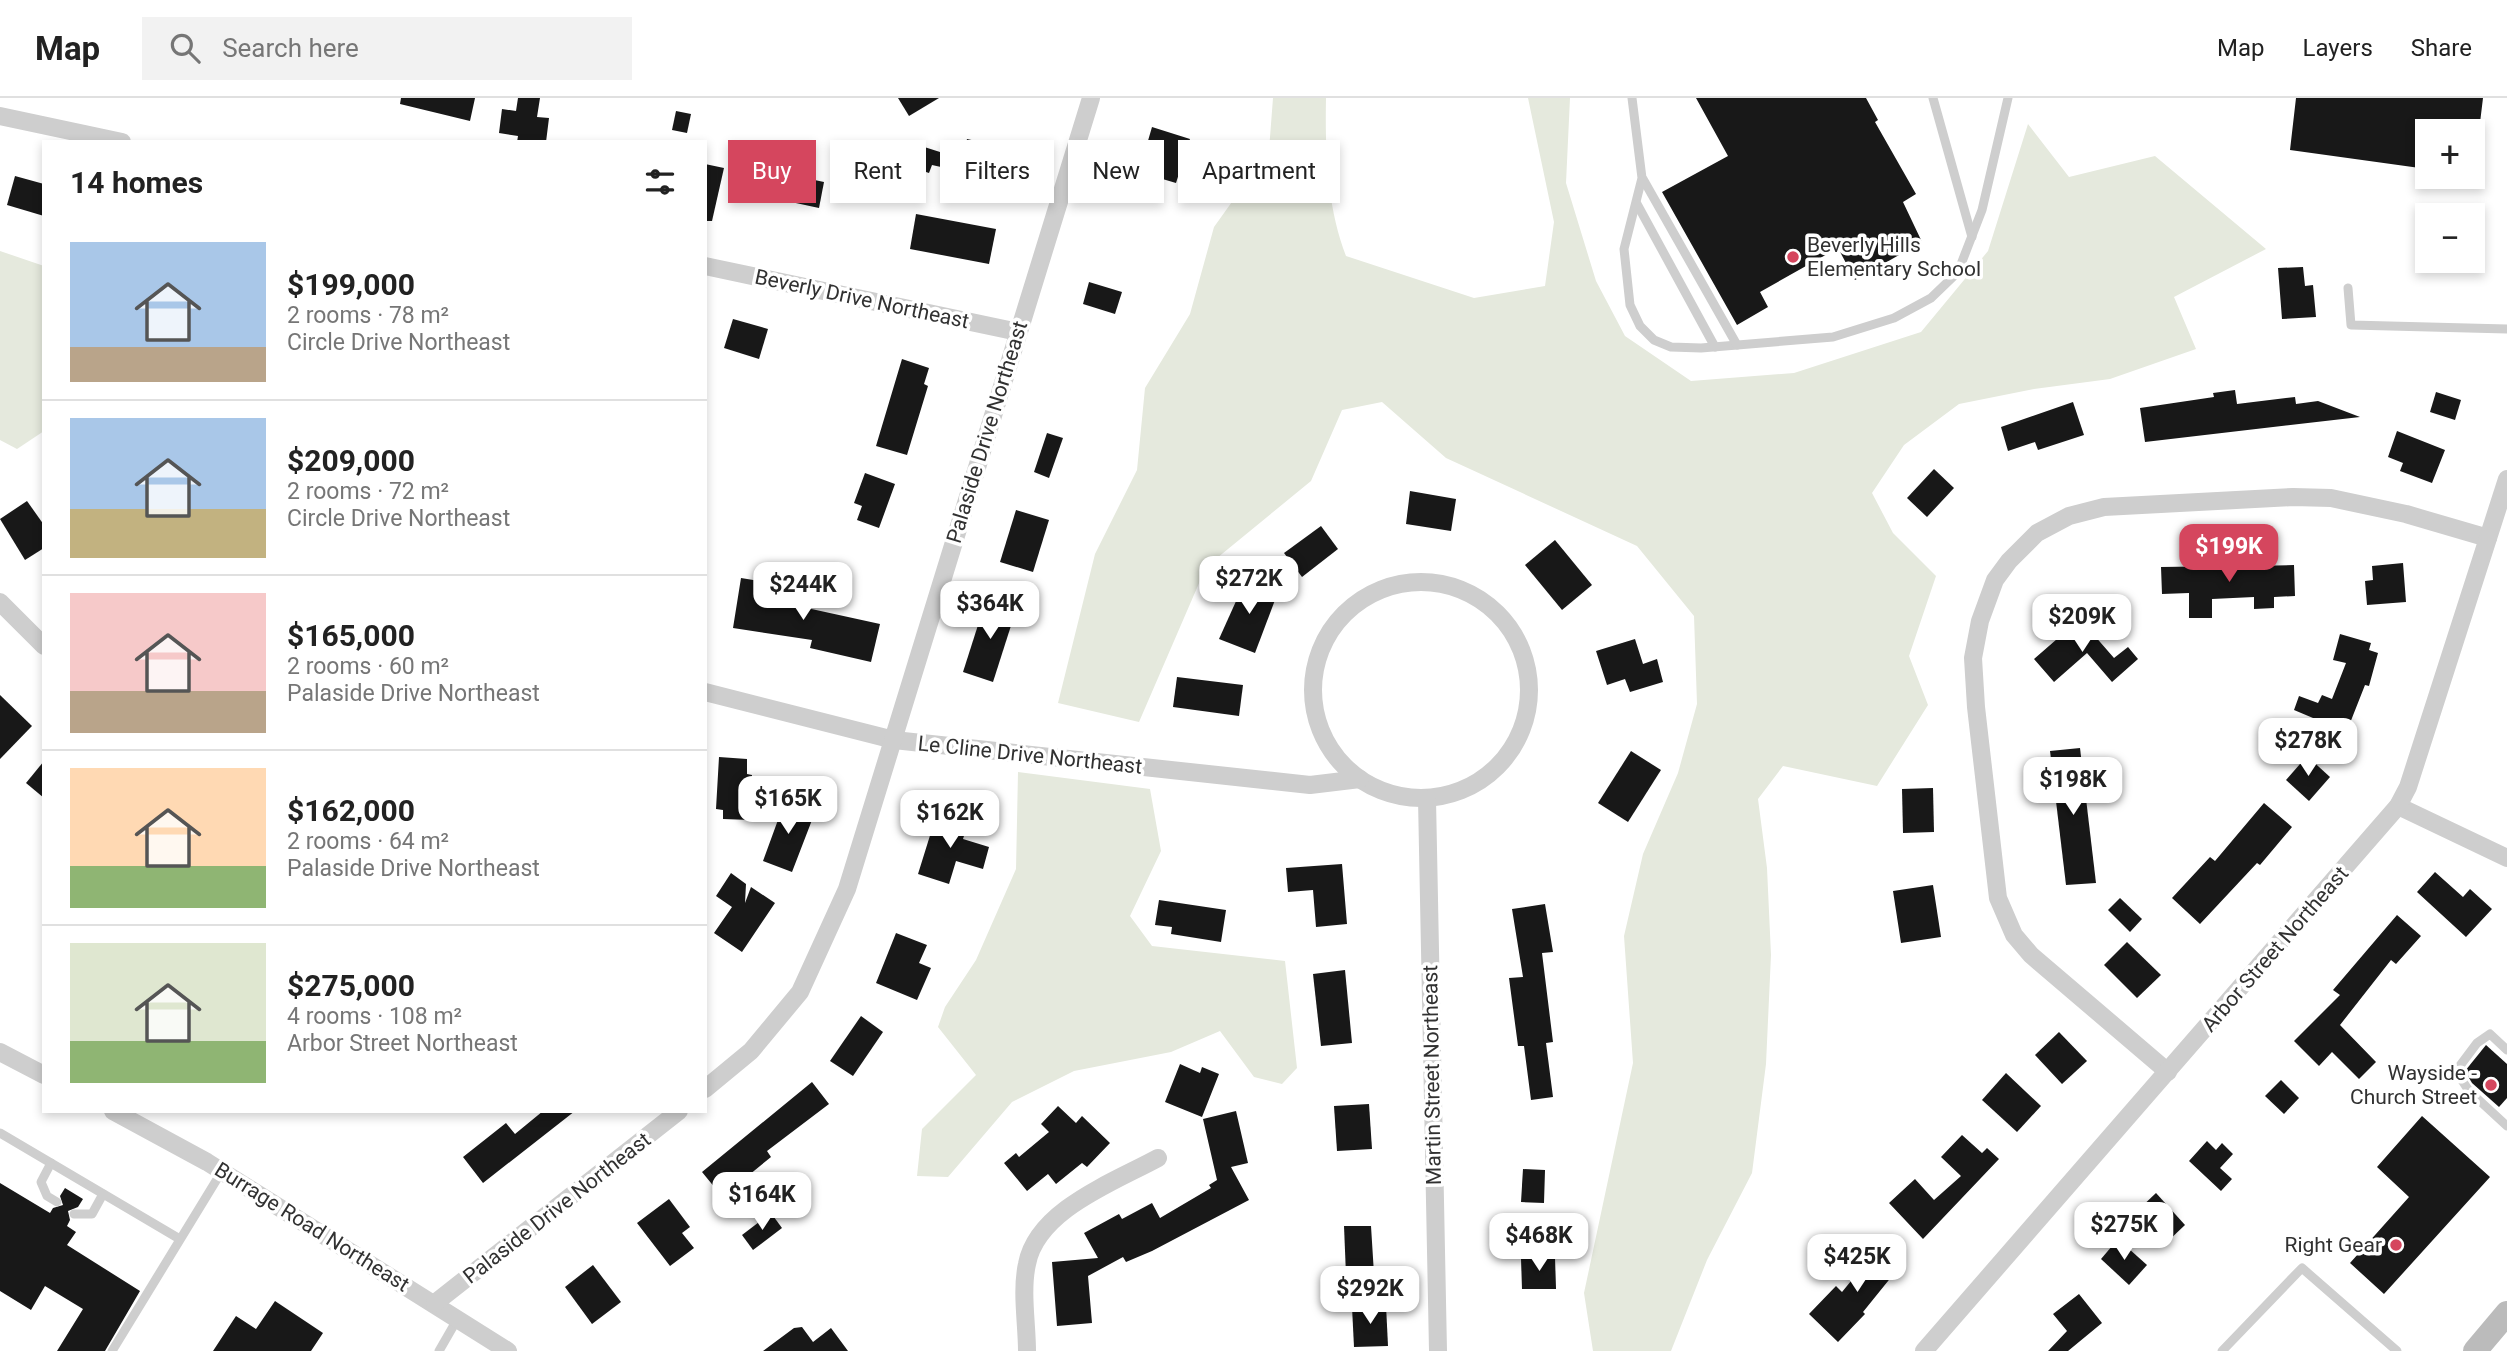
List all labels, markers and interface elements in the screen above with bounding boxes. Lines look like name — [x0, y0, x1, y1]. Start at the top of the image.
search box — [142, 17, 632, 80]
text: Map — [35, 29, 100, 68]
icon: search — [166, 29, 204, 67]
text: Search here — [222, 33, 359, 63]
text: Map — [2217, 34, 2265, 62]
text: Layers — [2303, 34, 2373, 62]
text: Share — [2411, 34, 2472, 62]
map controls — [2415, 119, 2485, 273]
button: + — [2415, 119, 2485, 189]
chip: Buy — [728, 140, 816, 203]
chip: Rent — [830, 140, 926, 203]
chip: Filters — [940, 140, 1054, 203]
chip: New — [1068, 140, 1164, 203]
chip: Apartment — [1178, 140, 1340, 203]
icon: filters — [641, 163, 679, 201]
text: 14 homes — [70, 165, 203, 200]
button: − — [2415, 203, 2485, 273]
place label: Beverly Hills Elementary School — [1807, 233, 1981, 281]
marker: Beverly Hills Elementary School — [1785, 249, 1801, 265]
street label: Beverly Drive Northeast — [753, 265, 971, 333]
text: $199,000 — [287, 267, 415, 302]
icon: home — [126, 270, 210, 354]
text: 2 rooms · 78 m² — [287, 302, 449, 329]
street label: Palaside Drive Northeast — [942, 318, 1032, 546]
text: Circle Drive Northeast — [287, 329, 510, 356]
text: $209,000 — [287, 443, 415, 478]
icon: home — [126, 446, 210, 530]
text: 2 rooms · 72 m² — [287, 478, 449, 505]
text: Circle Drive Northeast — [287, 505, 510, 532]
pin: $199K — [2180, 524, 2278, 584]
text: $199K — [2195, 533, 2263, 560]
pin: $272K — [1200, 556, 1298, 616]
pin: $244K — [754, 562, 852, 622]
text: $272K — [1215, 565, 1283, 592]
text: $244K — [769, 571, 837, 598]
pin: $364K — [941, 582, 1039, 641]
text: $364K — [956, 590, 1024, 617]
pin: $209K — [2033, 594, 2131, 654]
text: $209K — [2048, 603, 2116, 630]
text: $165,000 — [287, 618, 415, 653]
icon: home — [126, 621, 210, 705]
text: 2 rooms · 60 m² — [287, 653, 449, 680]
text: Palaside Drive Northeast — [287, 680, 540, 707]
pin: $278K — [2259, 718, 2357, 778]
text: $278K — [2274, 727, 2342, 754]
street label: Le Cline Drive Northeast — [917, 731, 1143, 779]
pin: $198K — [2024, 758, 2122, 817]
text: $198K — [2039, 766, 2107, 793]
pin: $165K — [739, 776, 837, 836]
text: $165K — [754, 785, 822, 812]
pin: $162K — [901, 790, 999, 850]
text: $162,000 — [287, 793, 415, 828]
icon: home — [126, 796, 210, 880]
text: $162K — [916, 799, 984, 826]
text: 2 rooms · 64 m² — [287, 828, 449, 855]
text: Palaside Drive Northeast — [287, 855, 540, 882]
street label: Arbor Street Northeast — [2197, 861, 2353, 1036]
street label: Martin Street Northeast — [1418, 965, 1446, 1185]
text: $275,000 — [287, 968, 415, 1003]
icon: home — [126, 971, 210, 1055]
text: 4 rooms · 108 m² — [287, 1003, 462, 1030]
text: Arbor Street Northeast — [287, 1030, 518, 1057]
place label: Wayside - Church Street — [2350, 1061, 2477, 1109]
marker: Wayside - Church Street — [2483, 1077, 2499, 1093]
street label: Palaside Drive Northeast — [459, 1127, 655, 1289]
street label: Burrage Road Northeast — [210, 1157, 414, 1297]
pin: $164K — [713, 1172, 811, 1232]
text: $164K — [728, 1181, 796, 1208]
pin: $275K — [2075, 1202, 2173, 1262]
text: $275K — [2090, 1211, 2158, 1238]
pin: $468K — [1490, 1214, 1588, 1273]
text: $468K — [1505, 1222, 1573, 1249]
place label: Right Gear — [2285, 1233, 2382, 1257]
pin: $425K — [1808, 1234, 1906, 1294]
marker: Right Gear — [2388, 1237, 2404, 1253]
text: $425K — [1823, 1243, 1891, 1270]
pin: $292K — [1321, 1266, 1419, 1326]
text: $292K — [1336, 1275, 1404, 1302]

